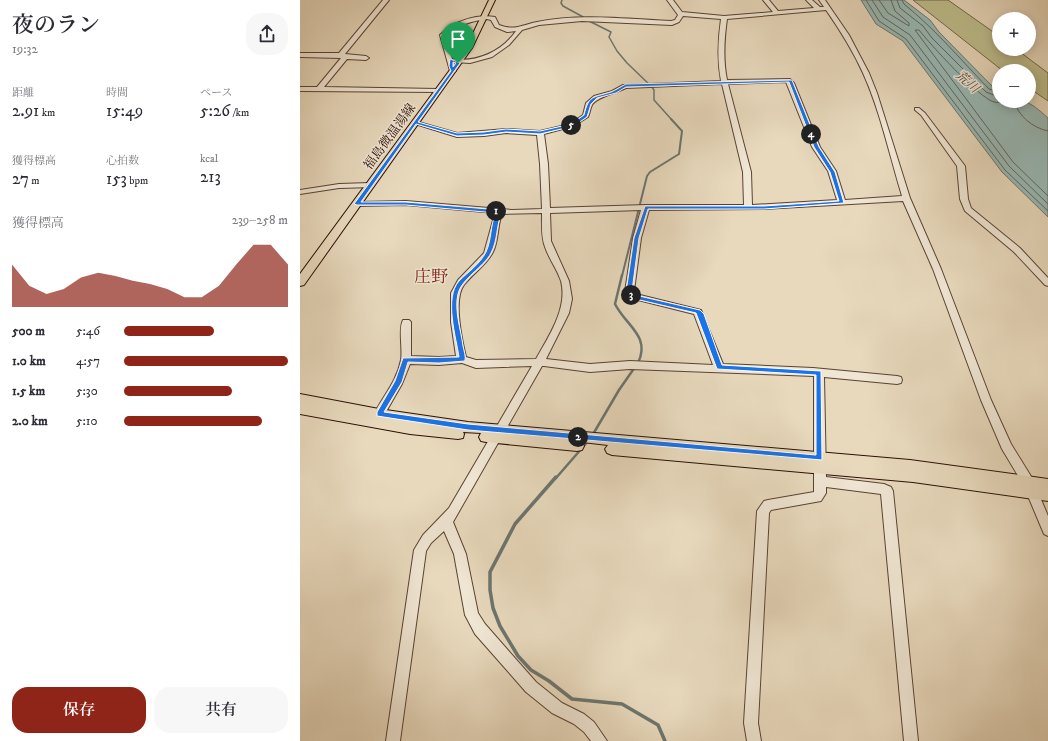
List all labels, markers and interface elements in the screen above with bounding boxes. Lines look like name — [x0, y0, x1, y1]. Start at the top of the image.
text: 夜のラン — [12, 12, 100, 39]
map controls — [992, 12, 1036, 108]
button: + — [992, 12, 1036, 56]
button: share — [246, 13, 288, 55]
pin — [441, 22, 475, 63]
icon: arrive — [447, 28, 469, 50]
text: 19:32 — [12, 41, 38, 57]
button: − — [992, 64, 1036, 108]
water label: 荒川 — [952, 67, 984, 98]
text: 距離 — [12, 86, 34, 100]
text: 時間 — [106, 86, 128, 100]
text: ペース — [200, 86, 232, 100]
text: 2.91 — [12, 100, 39, 122]
text: 15:49 — [106, 100, 143, 122]
text: 5:26 — [200, 100, 230, 122]
street label: 福島微温湯線 — [360, 100, 419, 173]
text: km — [39, 106, 55, 120]
text: /km — [230, 106, 249, 120]
pin: 5 — [561, 115, 581, 135]
text: 5 — [568, 118, 574, 132]
pin: 4 — [801, 124, 821, 144]
text: 4 — [808, 127, 814, 141]
text: kcal — [200, 152, 218, 166]
text: 獲得標高 — [12, 154, 56, 168]
text: 心拍数 — [106, 154, 139, 168]
text: 213 — [200, 166, 221, 188]
text: 27 — [12, 168, 29, 190]
text: 153 — [106, 168, 127, 190]
text: m — [29, 174, 40, 188]
text: bpm — [127, 174, 148, 188]
pin: 1 — [486, 201, 506, 221]
text: 1 — [494, 204, 498, 218]
text: 239–258 m — [232, 212, 288, 228]
text: 獲得標高 — [12, 215, 64, 231]
district label: 庄野 — [414, 266, 448, 288]
pin: 3 — [621, 285, 641, 305]
text: 3 — [629, 288, 633, 302]
text: 500 m — [12, 323, 45, 339]
text: 5:46 — [76, 323, 100, 339]
text: 1.0 km — [12, 353, 46, 369]
text: 4:57 — [76, 353, 100, 369]
text: 1.5 km — [12, 383, 45, 399]
text: 5:30 — [76, 383, 98, 399]
text: 2.0 km — [12, 413, 48, 429]
text: 5:10 — [76, 413, 98, 429]
pin: 2 — [568, 427, 588, 447]
text: 2 — [575, 430, 581, 444]
button: 保存 — [12, 687, 146, 733]
button: 共有 — [154, 687, 288, 733]

